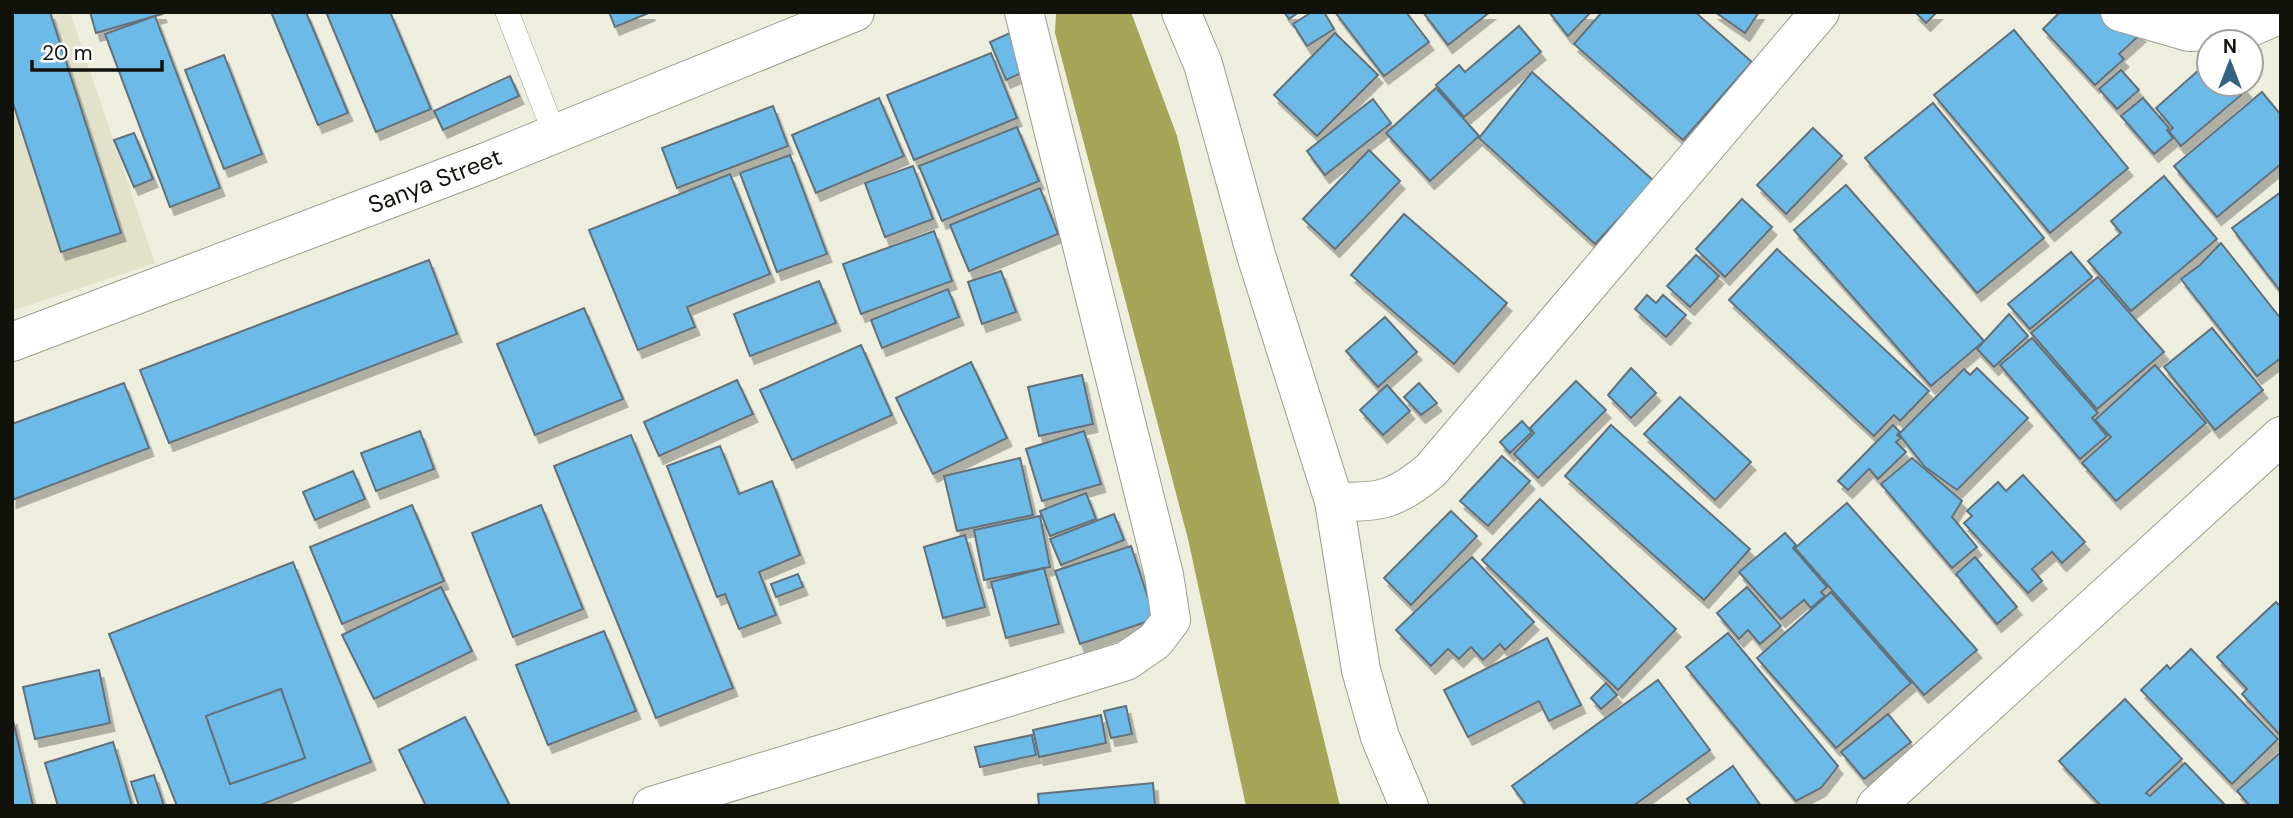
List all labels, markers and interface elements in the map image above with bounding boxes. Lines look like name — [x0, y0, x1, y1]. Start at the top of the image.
scale bar — [32, 28, 161, 72]
north arrow — [2195, 28, 2265, 98]
text: N — [2223, 34, 2237, 59]
text: 20 m — [42, 39, 93, 67]
street label: Sanya Street — [364, 141, 506, 220]

